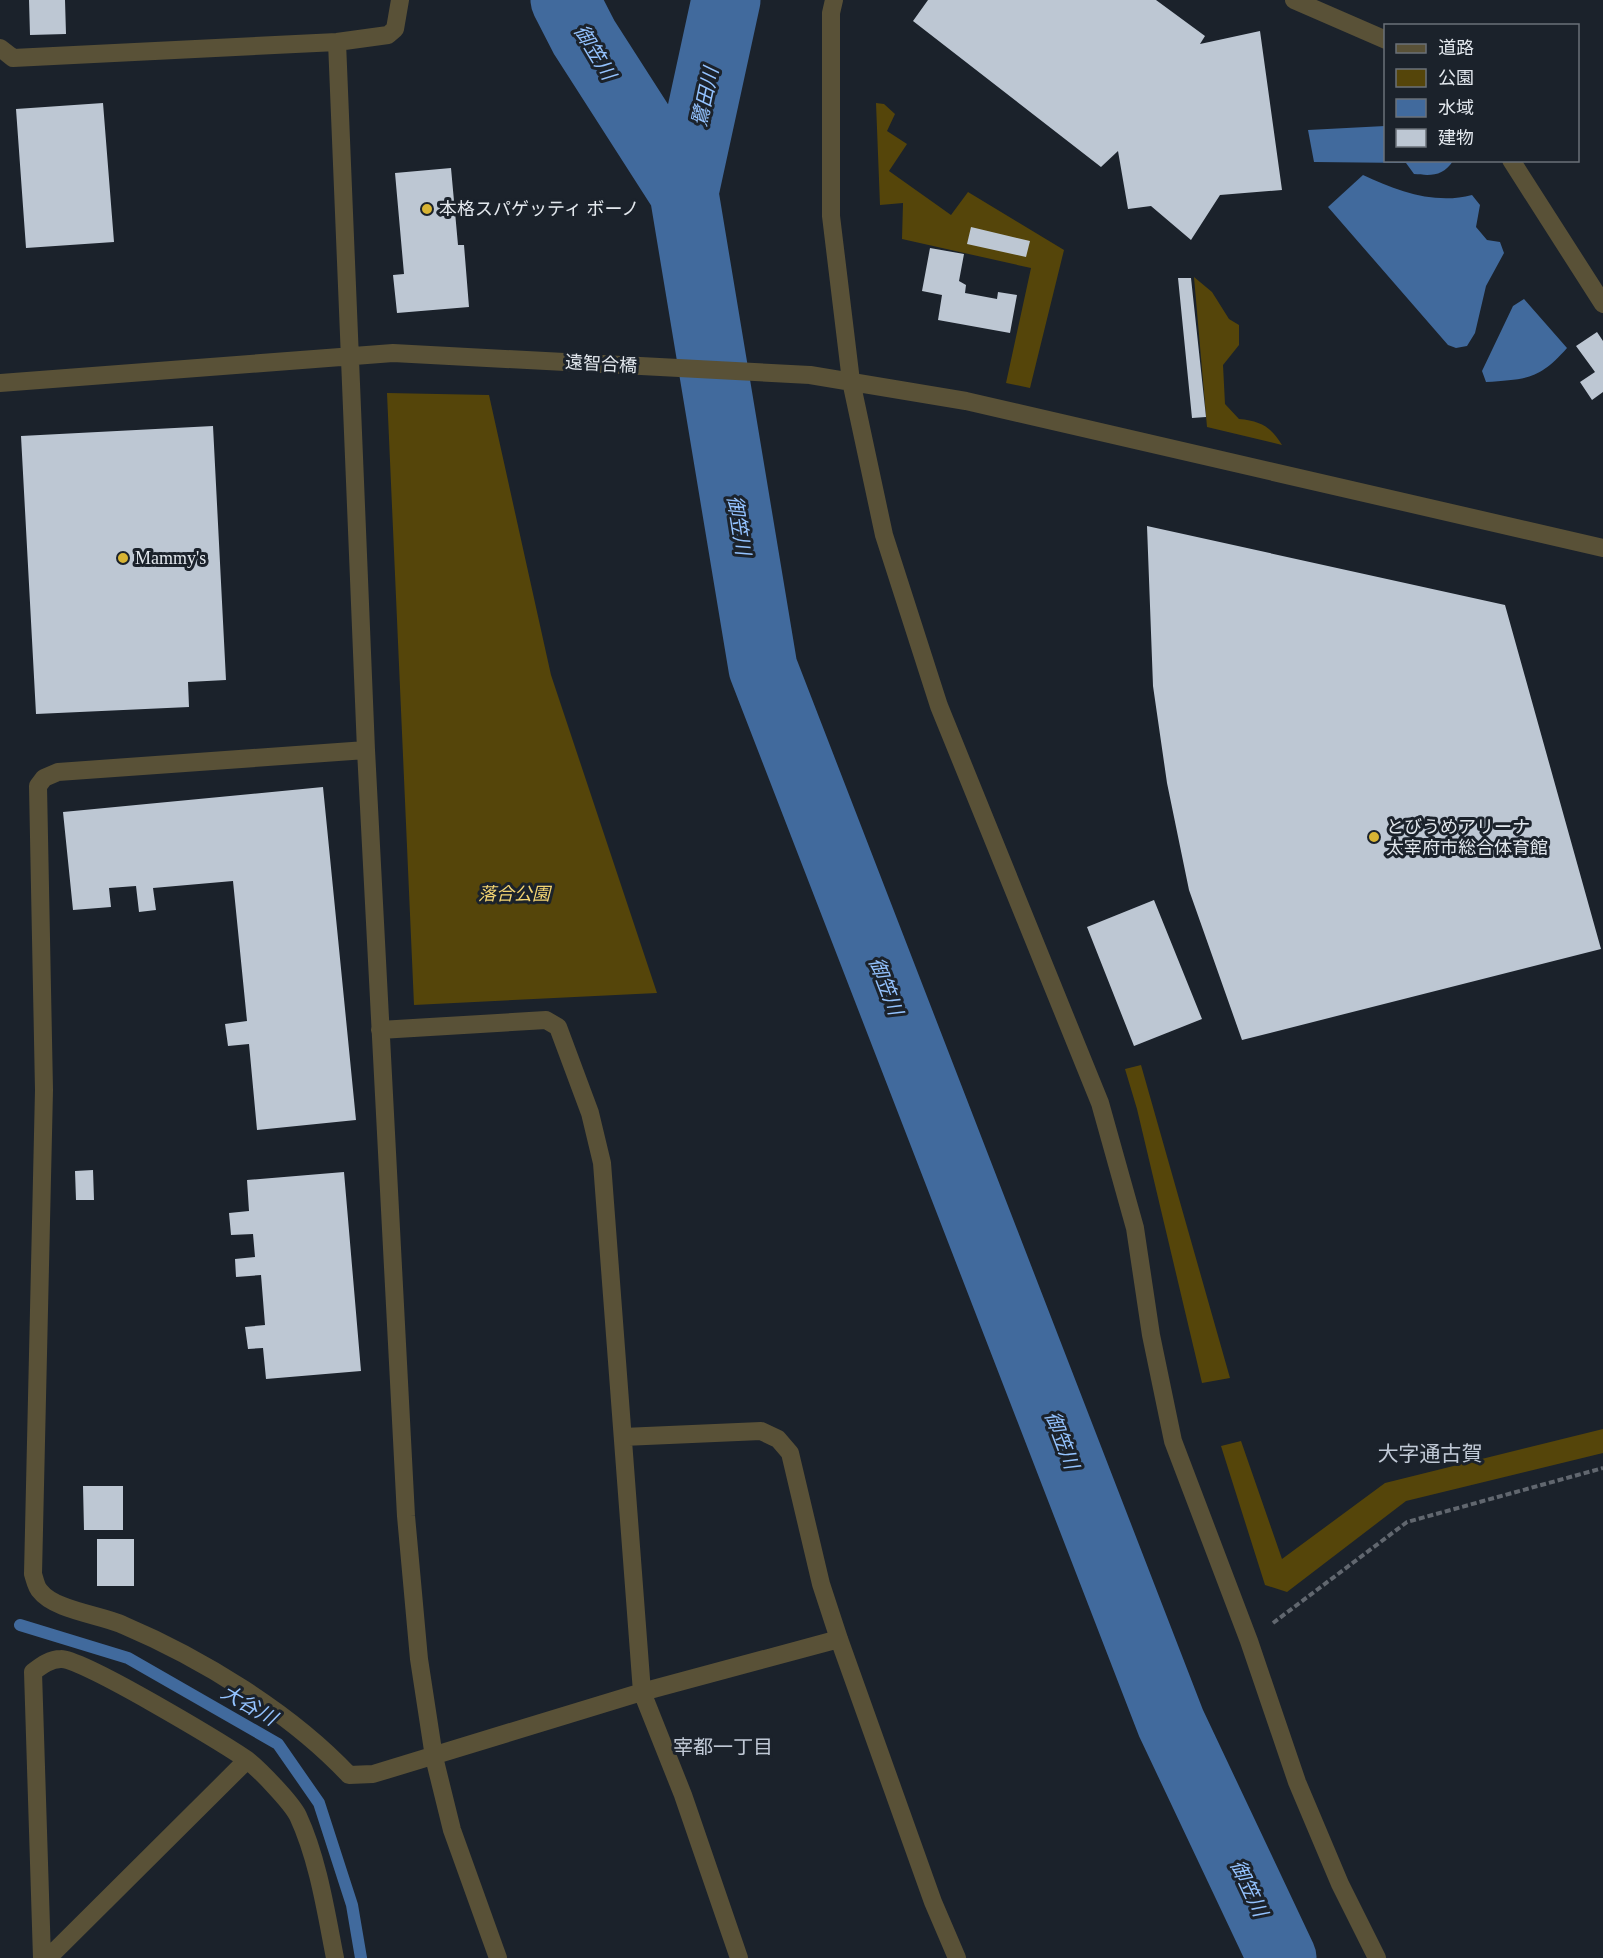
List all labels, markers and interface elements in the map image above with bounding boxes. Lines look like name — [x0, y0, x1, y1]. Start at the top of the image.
water label: 御笠川 — [570, 21, 621, 85]
legend — [1384, 24, 1579, 162]
text: 道路 — [1438, 38, 1474, 58]
water label: 鷺田川 — [688, 63, 722, 129]
text: 公園 — [1438, 68, 1474, 88]
text: 水域 — [1438, 98, 1474, 118]
text: 建物 — [1438, 128, 1474, 148]
place label: 本格スパゲッティ ボーノ — [439, 199, 639, 219]
marker: 本格スパゲッティ ボーノ — [420, 202, 434, 216]
street label: 遠智合橋 — [565, 352, 637, 376]
water label: 御笠川 — [723, 494, 755, 558]
place label: Mammy's — [135, 548, 206, 568]
marker: Mammy's — [116, 551, 130, 565]
place label: とびうめアリーナ 太宰府市総合体育館 — [1386, 817, 1548, 858]
marker: とびうめアリーナ 太宰府市総合体育館 — [1367, 830, 1381, 844]
park label: 落合公園 — [478, 884, 553, 904]
water label: 御笠川 — [865, 954, 908, 1020]
water label: 御笠川 — [1041, 1408, 1084, 1474]
district label: 大字通古賀 — [1378, 1442, 1483, 1466]
water label: 大谷川 — [218, 1680, 282, 1731]
district label: 宰都一丁目 — [673, 1736, 773, 1758]
water label: 御笠川 — [1226, 1856, 1272, 1922]

